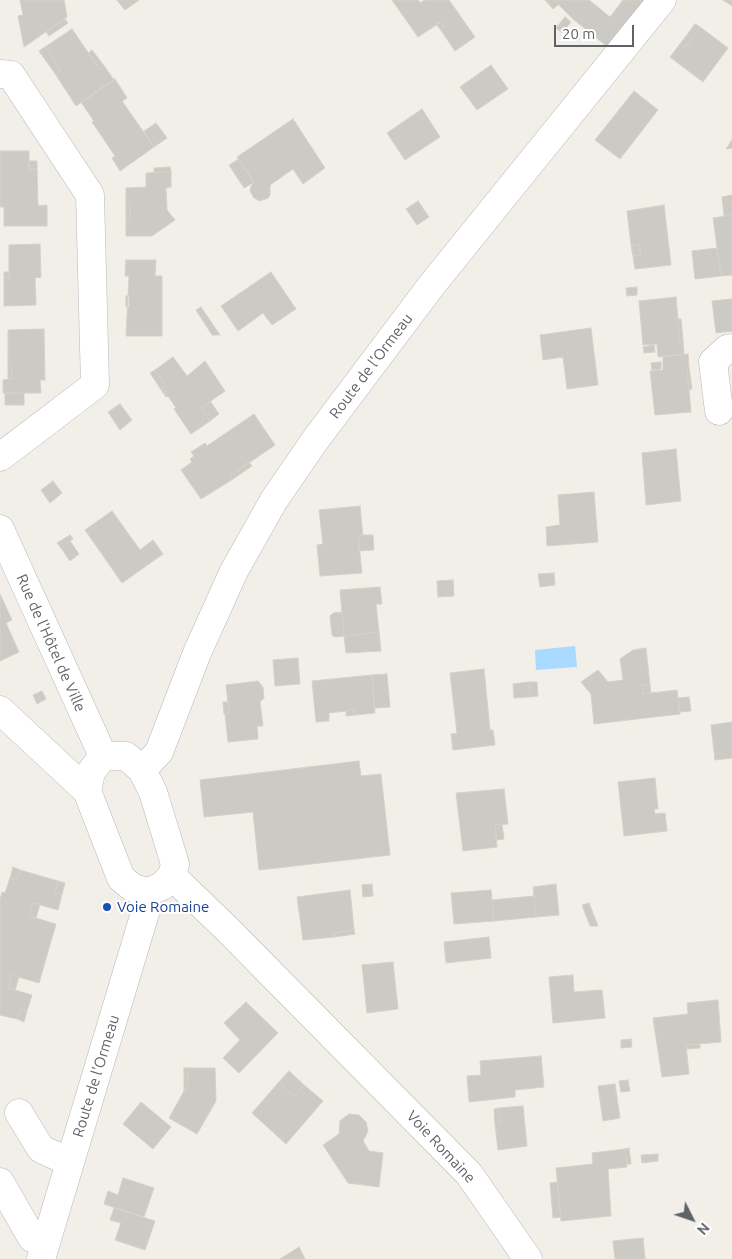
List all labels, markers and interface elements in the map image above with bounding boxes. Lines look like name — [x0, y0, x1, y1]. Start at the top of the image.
scale bar — [557, 15, 637, 47]
text: 20 m — [562, 25, 595, 42]
street label: Route de l'Ormeau — [326, 310, 416, 422]
street label: Rue de l'Hôtel de Ville — [13, 571, 89, 715]
place label: Voie Romaine — [117, 898, 209, 916]
marker: Voie Romaine — [101, 901, 113, 913]
street label: Route de l'Ormeau — [69, 1013, 123, 1139]
street label: Voie Romaine — [403, 1107, 479, 1187]
north arrow — [667, 1194, 717, 1244]
text: N — [694, 1220, 713, 1238]

